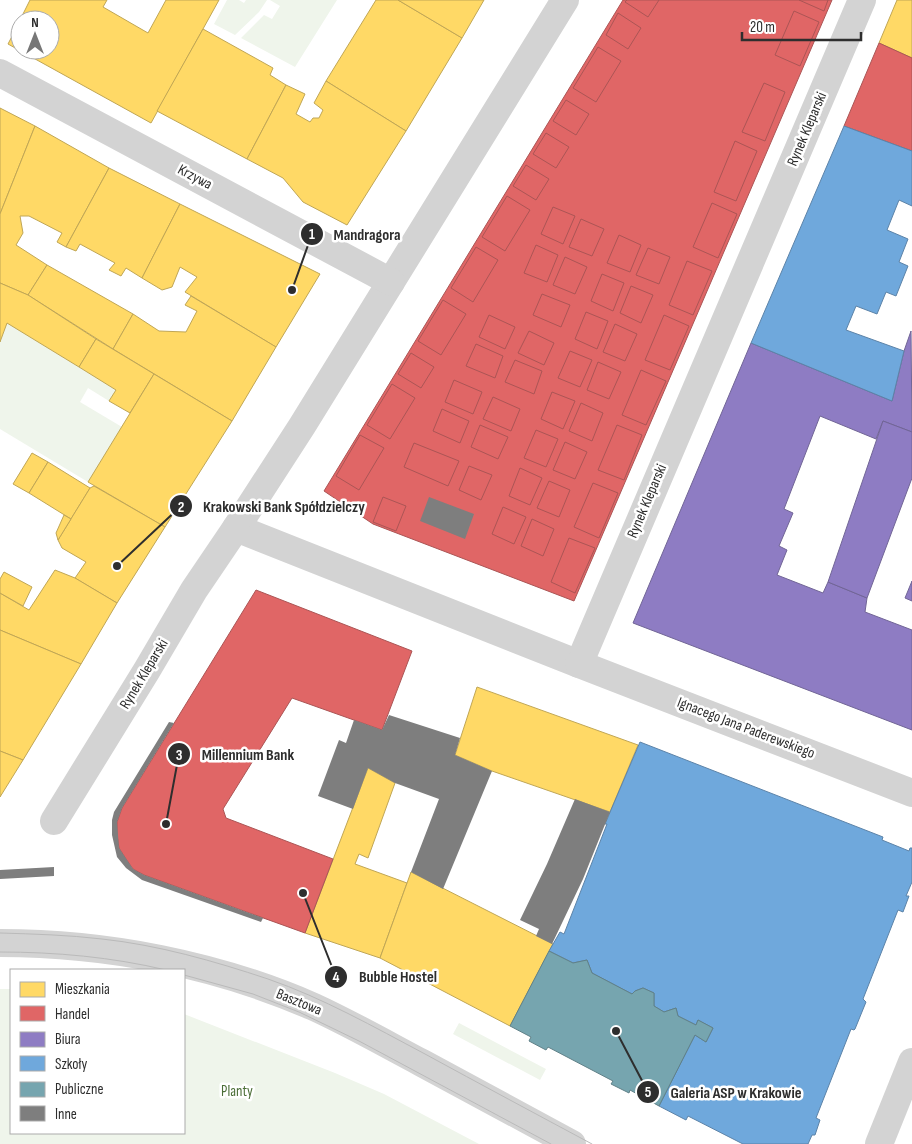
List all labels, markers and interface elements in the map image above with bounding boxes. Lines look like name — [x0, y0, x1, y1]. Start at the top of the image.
north arrow — [10, 10, 60, 60]
scale bar — [742, 10, 861, 42]
text: N — [31, 14, 39, 31]
text: 20 m — [750, 18, 775, 37]
street label: Rynek Kleparski — [783, 89, 831, 169]
street label: Krzywa — [175, 160, 216, 194]
callout: Mandragora — [299, 219, 411, 250]
text: 1 — [309, 225, 315, 244]
text: Mandragora — [334, 226, 400, 245]
street label: Rynek Kleparski — [623, 461, 671, 541]
callout: Krakowski Bank Spółdzielczy — [168, 491, 375, 522]
text: 2 — [178, 498, 184, 517]
text: Krakowski Bank Spółdzielczy — [203, 498, 365, 517]
street label: Rynek Kleparski — [116, 635, 173, 713]
street label: Ignacego Jana Paderewskiego — [674, 693, 818, 763]
callout: Millennium Bank — [166, 739, 304, 770]
text: 3 — [176, 746, 183, 765]
text: Millennium Bank — [202, 746, 294, 765]
callout: Bubble Hostel — [324, 961, 447, 992]
text: 4 — [333, 968, 340, 987]
text: Bubble Hostel — [359, 968, 437, 987]
legend — [10, 969, 185, 1134]
text: Mieszkania — [55, 980, 110, 999]
street label: Basztowa — [273, 984, 325, 1020]
text: Handel — [55, 1005, 90, 1024]
text: Biura — [55, 1030, 81, 1049]
text: Szkoły — [55, 1055, 88, 1074]
callout: Galeria ASP w Krakowie — [635, 1077, 811, 1108]
text: Publiczne — [55, 1080, 103, 1099]
park label: Planty — [221, 1082, 253, 1101]
text: 5 — [645, 1083, 652, 1102]
text: Galeria ASP w Krakowie — [670, 1084, 802, 1103]
text: Inne — [55, 1105, 77, 1124]

